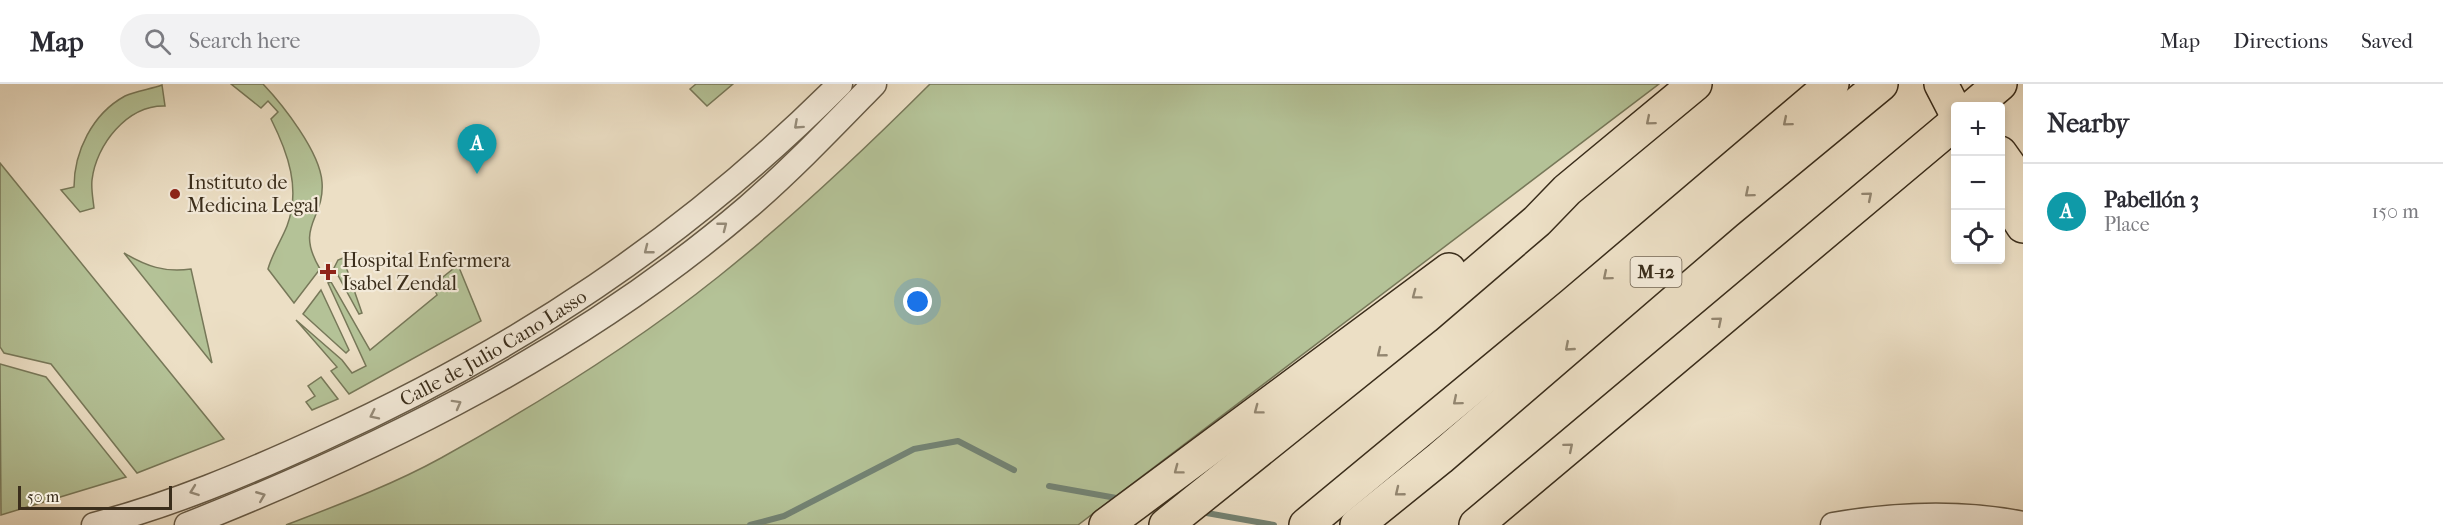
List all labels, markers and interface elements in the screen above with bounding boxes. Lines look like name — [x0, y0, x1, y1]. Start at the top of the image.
search box — [120, 14, 540, 68]
text: Map — [30, 25, 84, 58]
icon: search — [141, 25, 174, 58]
text: Search here — [189, 28, 300, 54]
text: Map — [2160, 29, 2200, 53]
text: Directions — [2233, 29, 2328, 53]
text: Saved — [2361, 29, 2413, 53]
map controls — [1951, 102, 2005, 264]
button: + — [1951, 102, 2005, 156]
text: Nearby — [2047, 108, 2129, 139]
one-way arrow — [1646, 114, 1657, 125]
one-way arrow — [1783, 115, 1794, 126]
one-way arrow — [794, 118, 804, 129]
pin: A — [458, 124, 496, 174]
button: − — [1951, 156, 2005, 210]
place label: Instituto de Medicina Legal — [187, 171, 319, 217]
one-way arrow — [1745, 186, 1756, 197]
marker: Instituto de Medicina Legal — [168, 187, 182, 201]
text: Pabellón 3 — [2104, 187, 2199, 213]
one-way arrow — [1861, 192, 1872, 203]
text: A — [2060, 200, 2073, 223]
text: 150 m — [2371, 200, 2419, 223]
button: locate — [1951, 210, 2005, 264]
text: Place — [2104, 213, 2150, 236]
one-way arrow — [716, 222, 727, 233]
one-way arrow — [644, 242, 655, 253]
place label: Hospital Enfermera Isabel Zendal — [342, 249, 511, 295]
road number: M-12 — [1630, 257, 1682, 287]
marker: Hospital Enfermera Isabel Zendal — [319, 263, 337, 281]
one-way arrow — [1603, 268, 1614, 279]
street label: Calle de Julio Cano Lasso — [396, 284, 591, 411]
your location — [903, 287, 932, 316]
one-way arrow — [1411, 288, 1422, 299]
one-way arrow — [1711, 318, 1722, 329]
one-way arrow — [1565, 340, 1576, 351]
one-way arrow — [1377, 345, 1388, 356]
one-way arrow — [1453, 393, 1464, 404]
one-way arrow — [451, 400, 461, 412]
one-way arrow — [1253, 403, 1264, 414]
one-way arrow — [369, 407, 380, 419]
one-way arrow — [1562, 443, 1573, 454]
one-way arrow — [1174, 462, 1185, 473]
scale bar — [18, 483, 172, 510]
one-way arrow — [190, 484, 200, 497]
one-way arrow — [1395, 484, 1406, 495]
text: 50 m — [27, 487, 59, 506]
one-way arrow — [255, 491, 266, 503]

